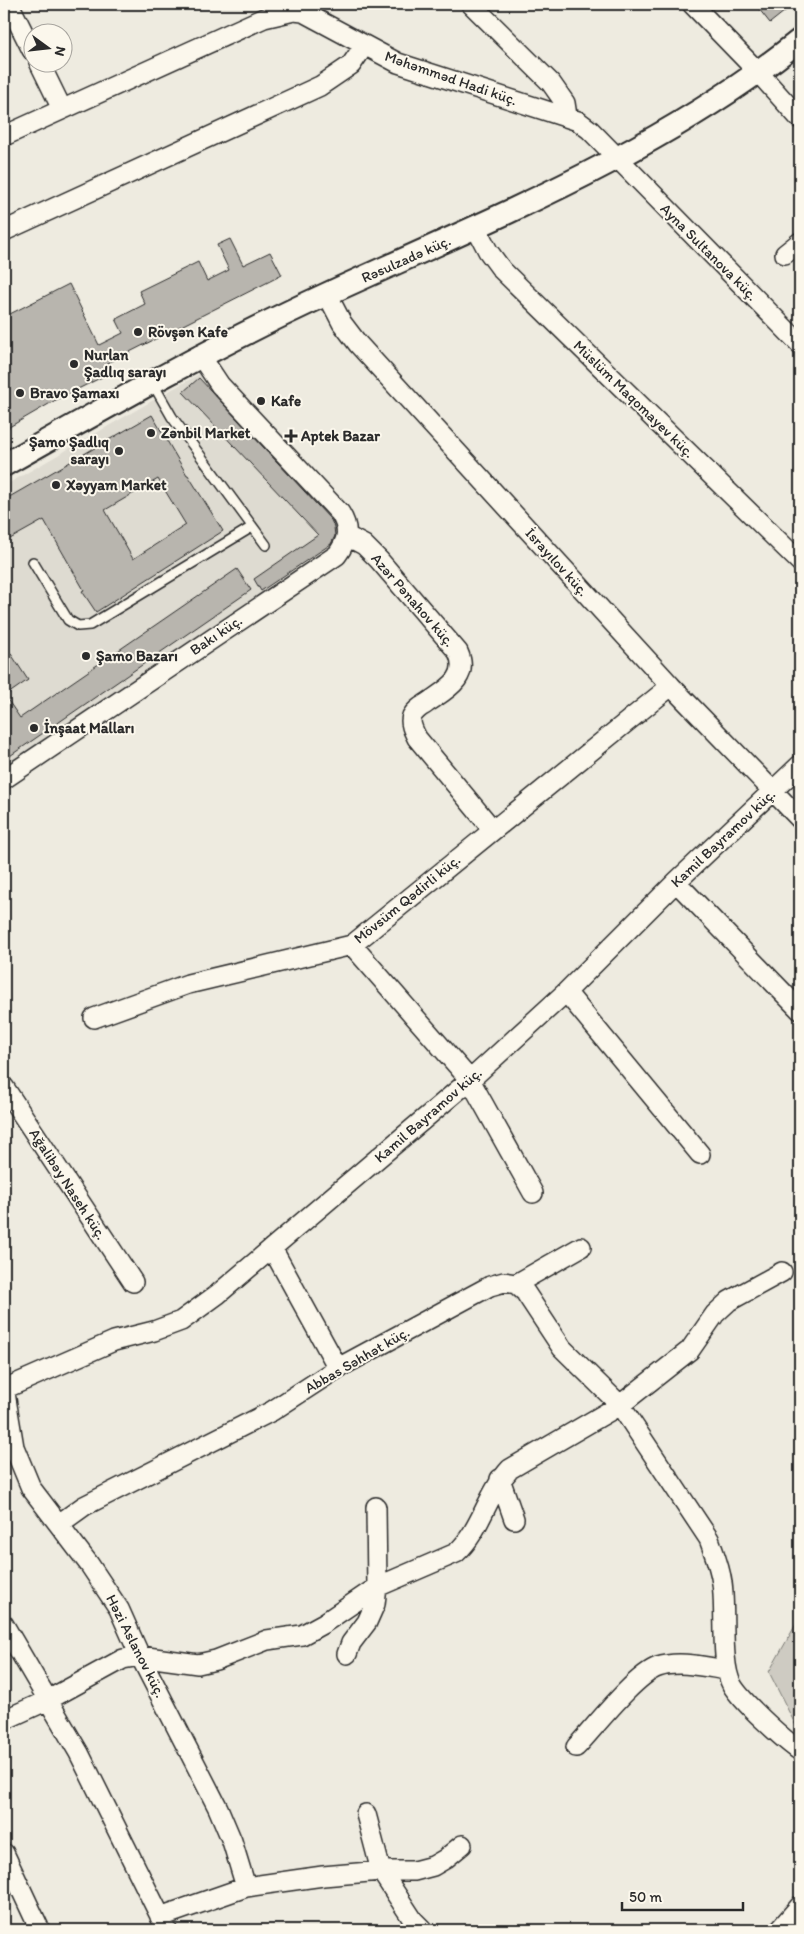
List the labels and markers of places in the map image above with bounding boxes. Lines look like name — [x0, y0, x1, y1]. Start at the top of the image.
place label: Rövşən Kafe — [148, 323, 228, 342]
marker: Rövşən Kafe — [132, 326, 144, 338]
place label: Nurlan Şadlıq sarayı — [84, 346, 167, 382]
marker: Nurlan Şadlıq sarayı — [68, 358, 80, 370]
place label: Bravo Şamaxı — [30, 384, 120, 403]
marker: Bravo Şamaxı — [14, 387, 26, 399]
place label: Kafe — [271, 392, 301, 410]
marker: Kafe — [255, 395, 267, 407]
place label: Zənbil Market — [161, 424, 251, 442]
marker: Zənbil Market — [145, 427, 157, 439]
place label: Aptek Bazar — [300, 427, 380, 446]
marker: Aptek Bazar — [285, 430, 297, 442]
place label: Şamo Şadlıq sarayı — [29, 433, 109, 469]
marker: Şamo Şadlıq sarayı — [113, 445, 125, 457]
place label: Xəyyam Market — [66, 476, 167, 495]
marker: Xəyyam Market — [50, 479, 62, 491]
place label: Şamo Bazarı — [96, 647, 178, 666]
marker: Şamo Bazarı — [80, 650, 92, 662]
place label: İnşaat Malları — [44, 719, 134, 738]
marker: İnşaat Malları — [28, 722, 40, 734]

